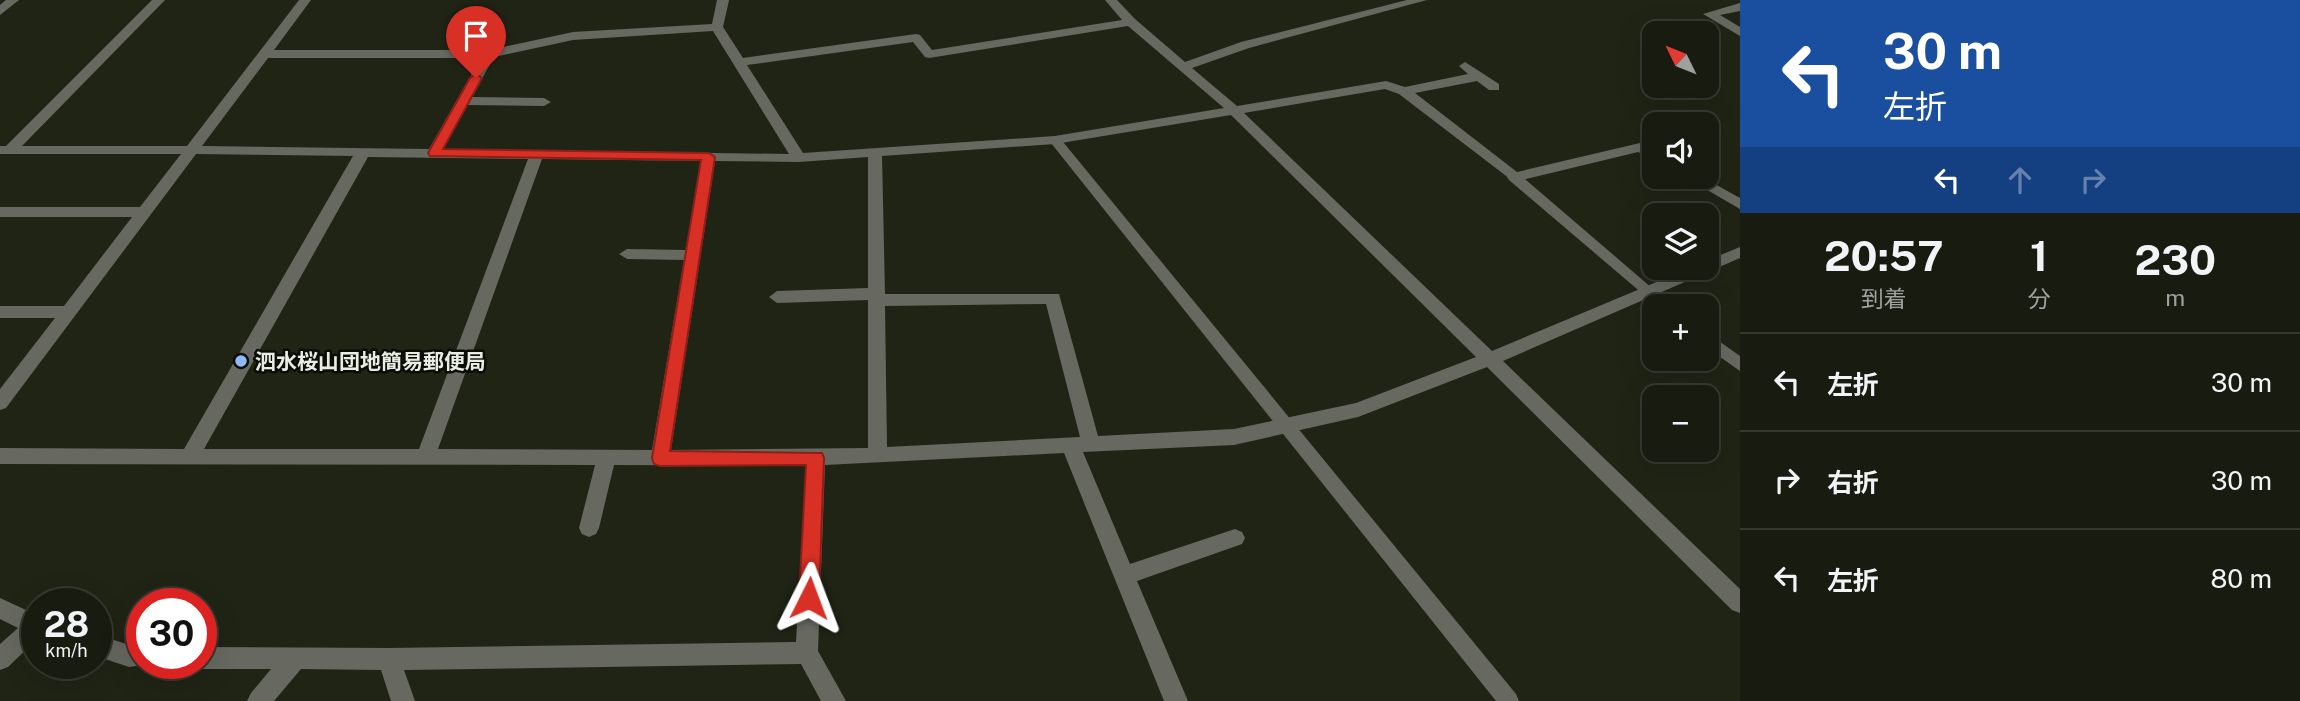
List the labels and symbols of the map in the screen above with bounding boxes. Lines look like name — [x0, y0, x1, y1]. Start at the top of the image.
pin — [446, 6, 506, 78]
north arrow — [1642, 21, 1718, 98]
place label: 泗水桜山団地簡易郵便局 — [255, 349, 486, 374]
marker: 泗水桜山団地簡易郵便局 — [233, 353, 249, 369]
position arrow — [772, 561, 846, 635]
speed limit sign: 30 — [126, 588, 217, 679]

